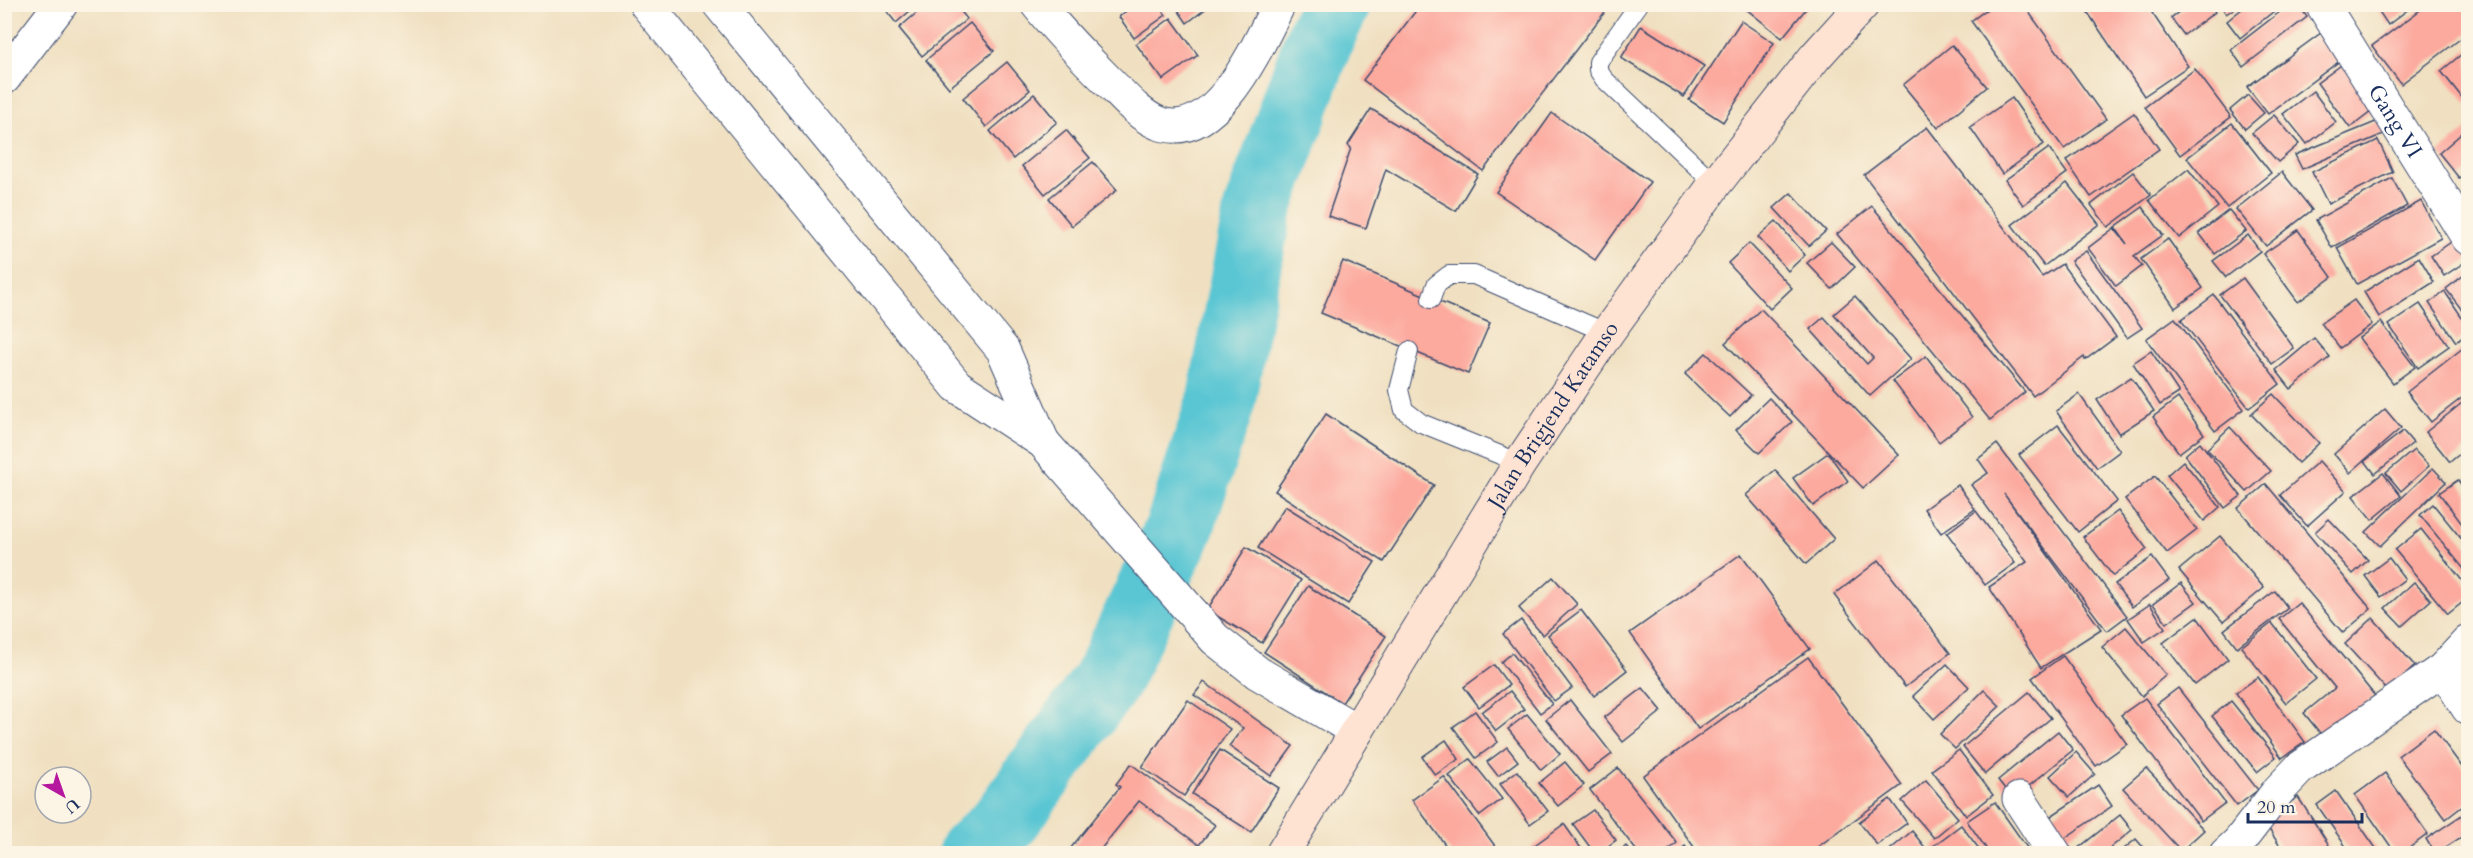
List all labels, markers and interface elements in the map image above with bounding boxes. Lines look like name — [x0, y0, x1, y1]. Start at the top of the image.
street label: Gang VI — [2361, 79, 2429, 164]
street label: Jalan Brigjend Katamso — [1479, 315, 1626, 517]
north arrow — [33, 765, 93, 825]
scale bar — [2248, 786, 2362, 824]
text: U — [60, 793, 84, 818]
text: 20 m — [2257, 795, 2296, 820]

